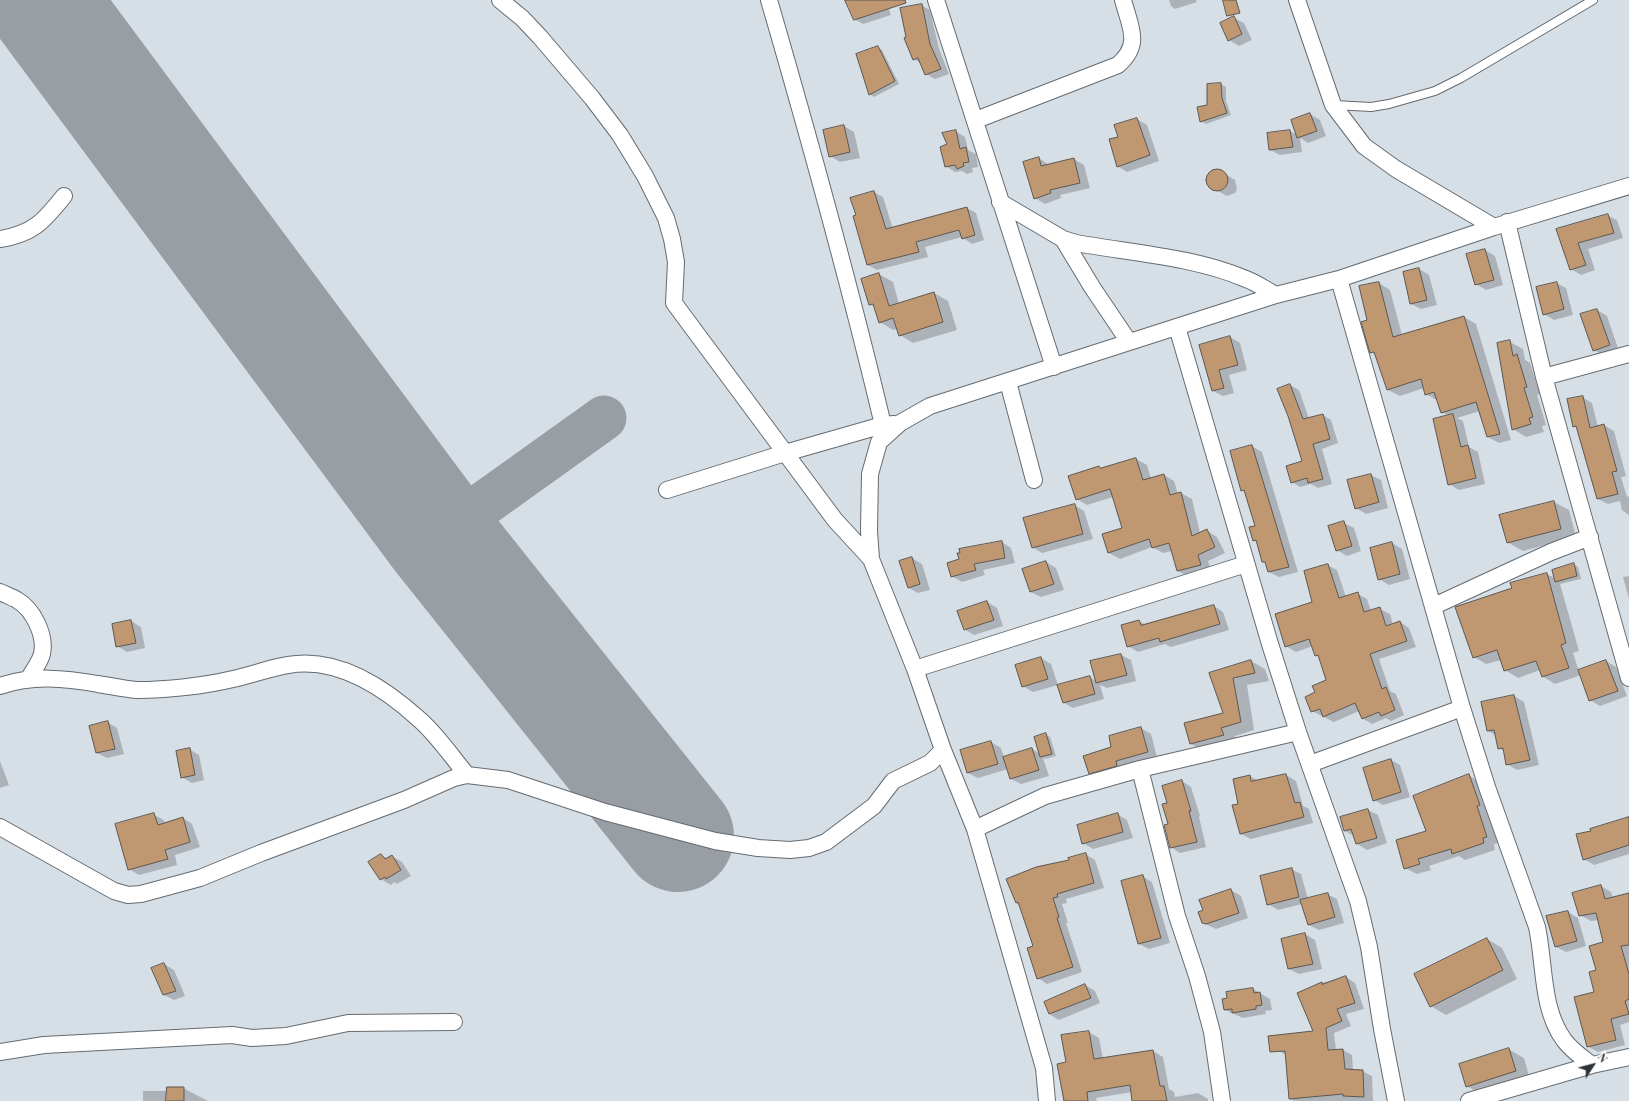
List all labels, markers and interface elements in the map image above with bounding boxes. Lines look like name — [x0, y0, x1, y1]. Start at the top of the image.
north arrow — [1573, 1045, 1613, 1085]
text: N — [1595, 1050, 1612, 1065]

